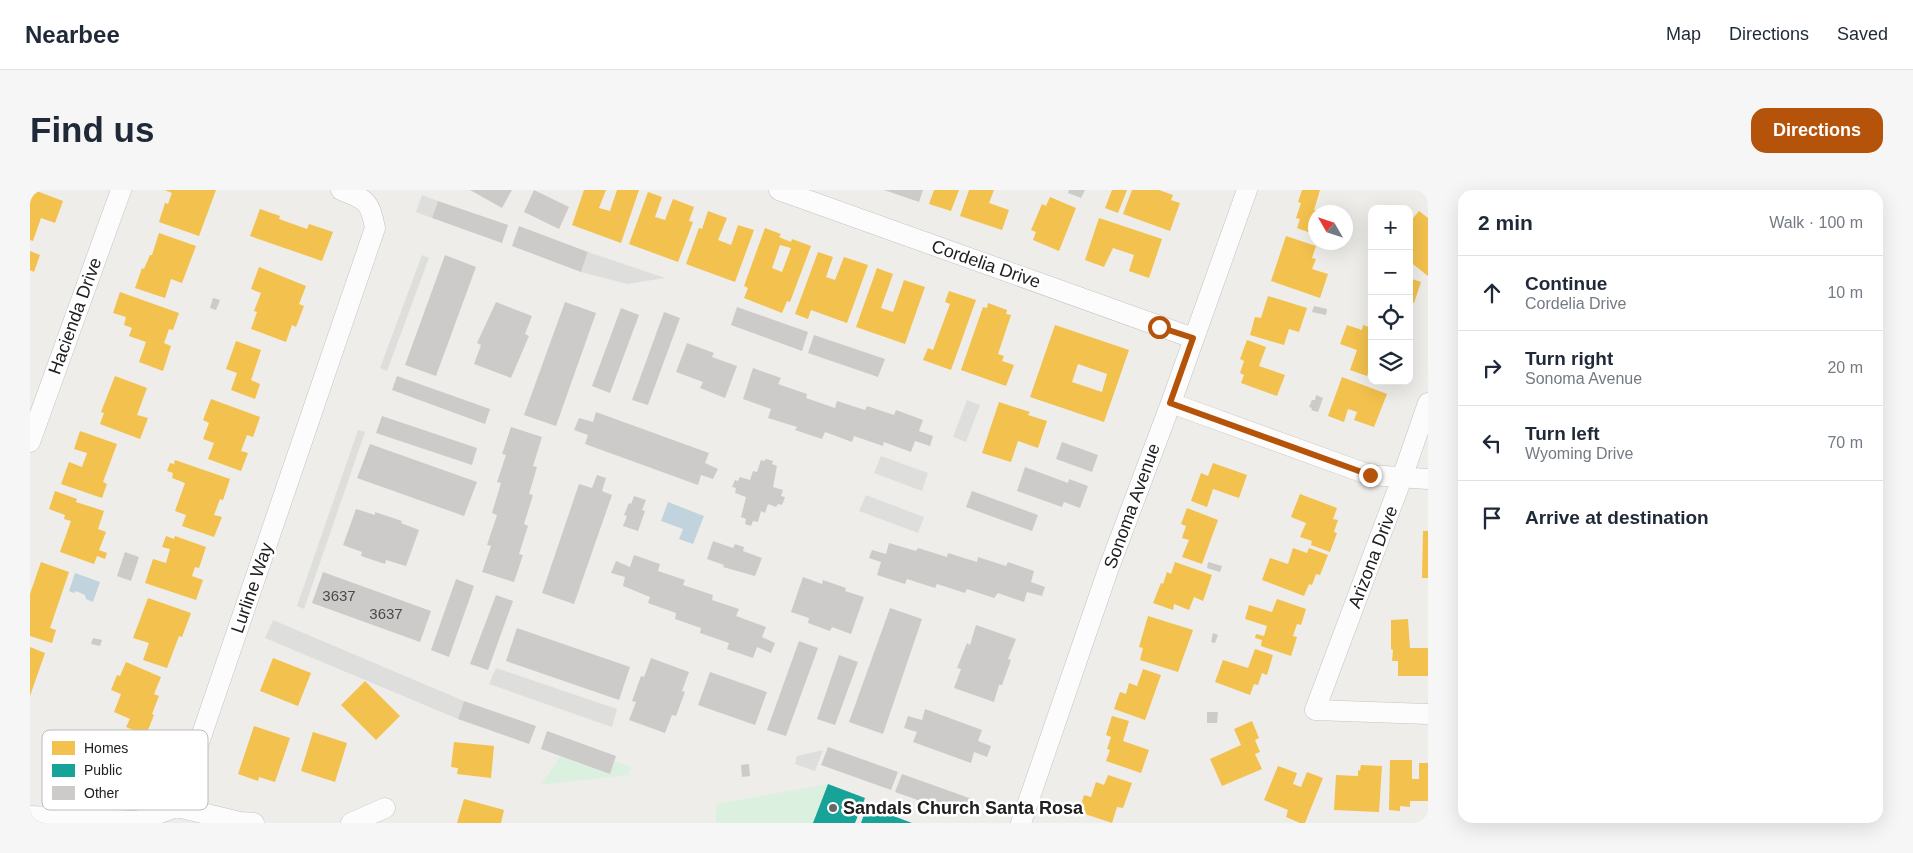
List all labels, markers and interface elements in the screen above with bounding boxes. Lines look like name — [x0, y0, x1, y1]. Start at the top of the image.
text: Nearbee — [25, 21, 120, 48]
text: Map — [1666, 24, 1701, 44]
text: Directions — [1729, 24, 1809, 44]
text: Saved — [1837, 24, 1888, 44]
button: Directions — [1751, 108, 1883, 153]
text: Find us — [30, 110, 154, 149]
north arrow — [1308, 205, 1353, 250]
map controls — [1368, 205, 1413, 385]
button: + — [1368, 205, 1413, 250]
text: 2 min — [1478, 211, 1533, 234]
text: Walk · 100 m — [1769, 214, 1863, 231]
street label: Cordelia Drive — [929, 236, 1043, 292]
button: − — [1368, 250, 1413, 295]
street label: Hacienda Drive — [45, 255, 105, 377]
text: Continue — [1525, 273, 1607, 294]
icon: ahead — [1478, 279, 1506, 307]
text: 10 m — [1827, 284, 1863, 301]
button: locate — [1368, 295, 1413, 340]
text: Cordelia Drive — [1525, 295, 1626, 312]
route start — [1148, 316, 1171, 339]
button: layers — [1368, 340, 1413, 385]
text: Turn right — [1525, 348, 1613, 369]
icon: right — [1478, 354, 1506, 382]
text: 20 m — [1827, 359, 1863, 376]
text: Sonoma Avenue — [1525, 370, 1642, 387]
text: Turn left — [1525, 423, 1600, 444]
icon: left — [1478, 429, 1506, 457]
text: 70 m — [1827, 434, 1863, 451]
street label: Sonoma Avenue — [1100, 441, 1164, 571]
text: Wyoming Drive — [1525, 445, 1633, 462]
route end — [1359, 464, 1382, 487]
street label: Arizona Drive — [1344, 503, 1402, 611]
icon: arrive — [1478, 504, 1506, 532]
text: Arrive at destination — [1525, 507, 1709, 528]
street label: Lurline Way — [227, 540, 277, 636]
house number: 3637 — [322, 587, 356, 604]
house number: 3637 — [369, 605, 403, 622]
legend — [42, 730, 208, 810]
text: Homes — [84, 740, 128, 756]
text: Public — [84, 762, 122, 778]
text: Other — [84, 785, 119, 801]
place label: Sandals Church Santa Rosa — [843, 798, 1084, 818]
marker: Sandals Church Santa Rosa — [827, 802, 839, 814]

